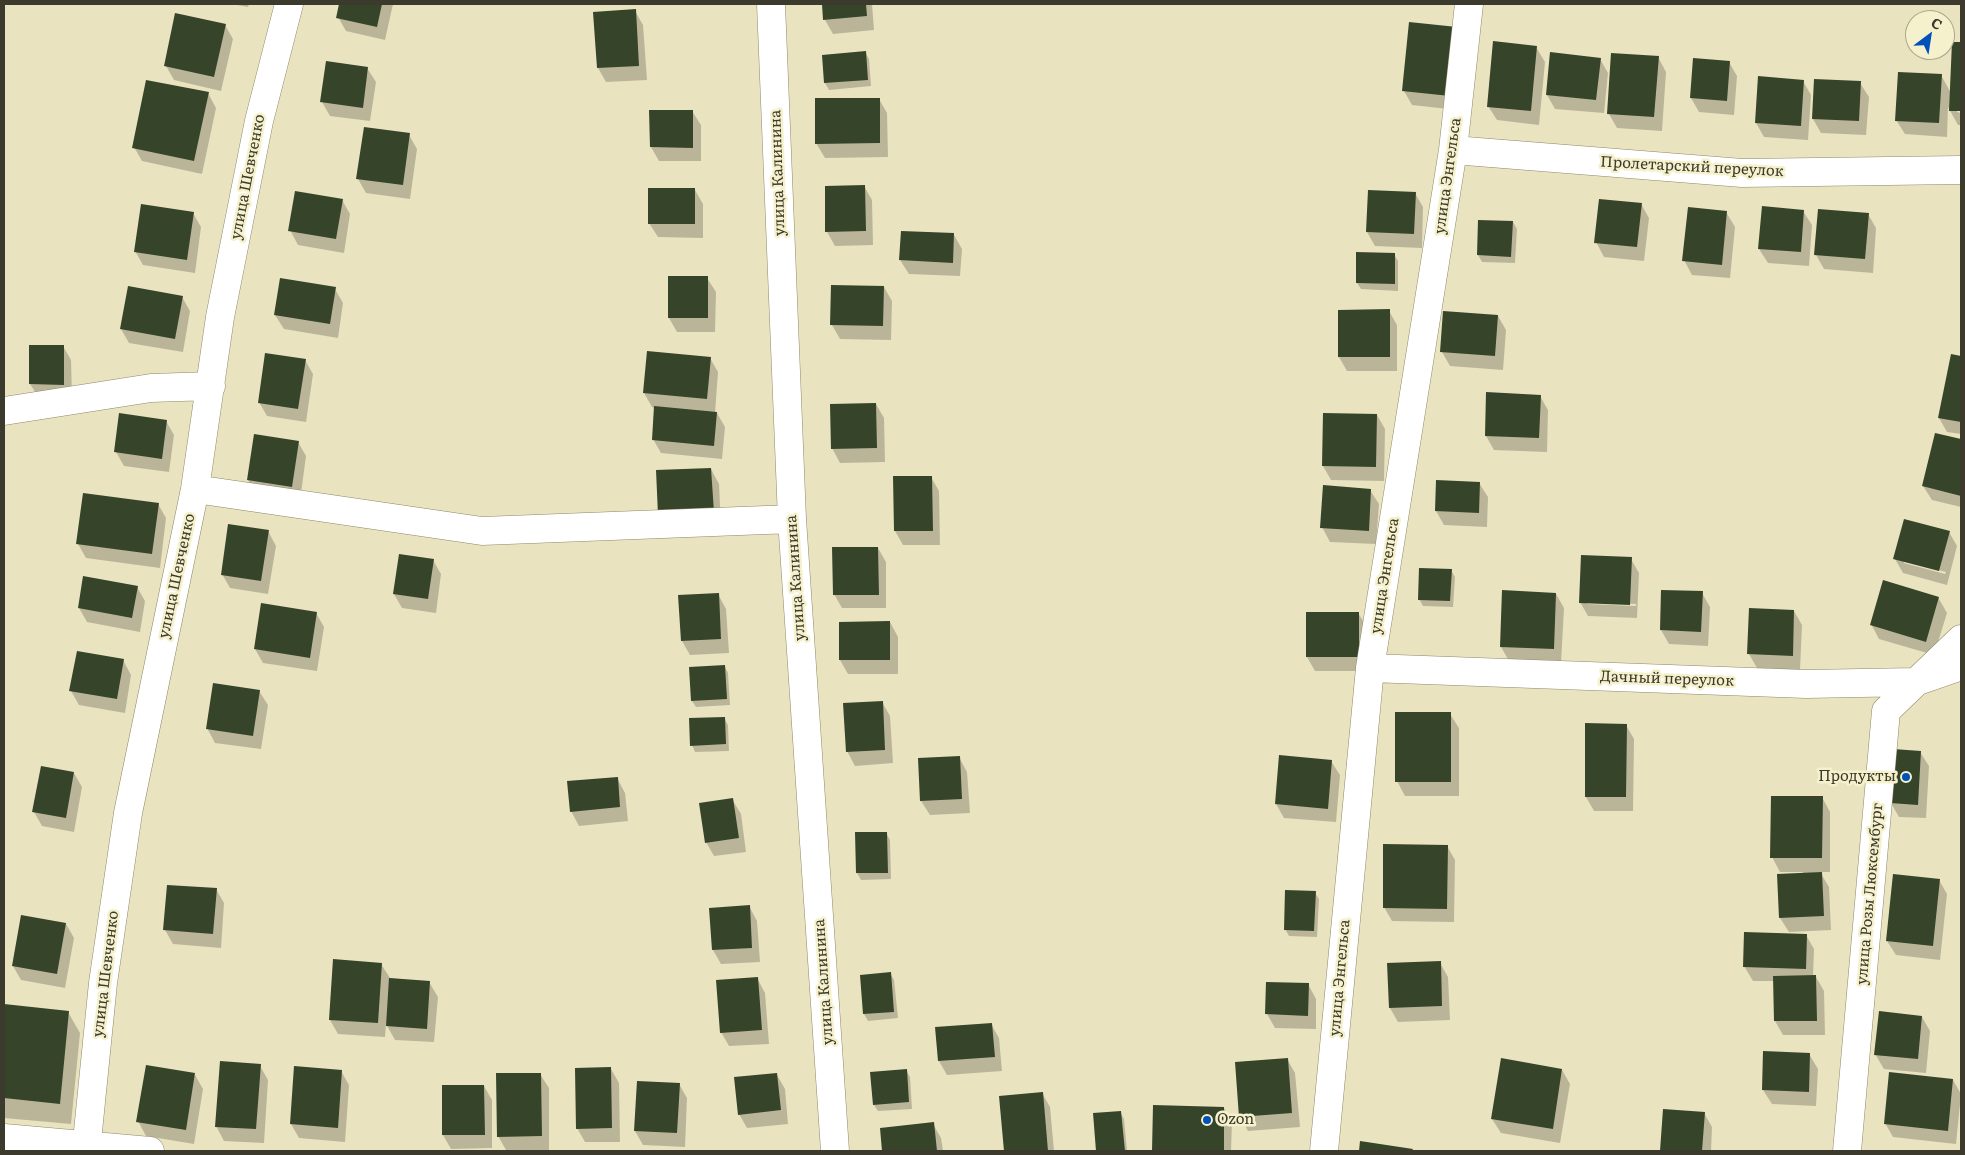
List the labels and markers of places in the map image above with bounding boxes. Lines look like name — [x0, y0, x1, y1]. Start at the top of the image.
place label: Продукты — [1818, 768, 1896, 786]
marker: Продукты — [1900, 771, 1912, 783]
place label: Ozon — [1217, 1111, 1254, 1129]
marker: Ozon — [1201, 1114, 1213, 1126]

